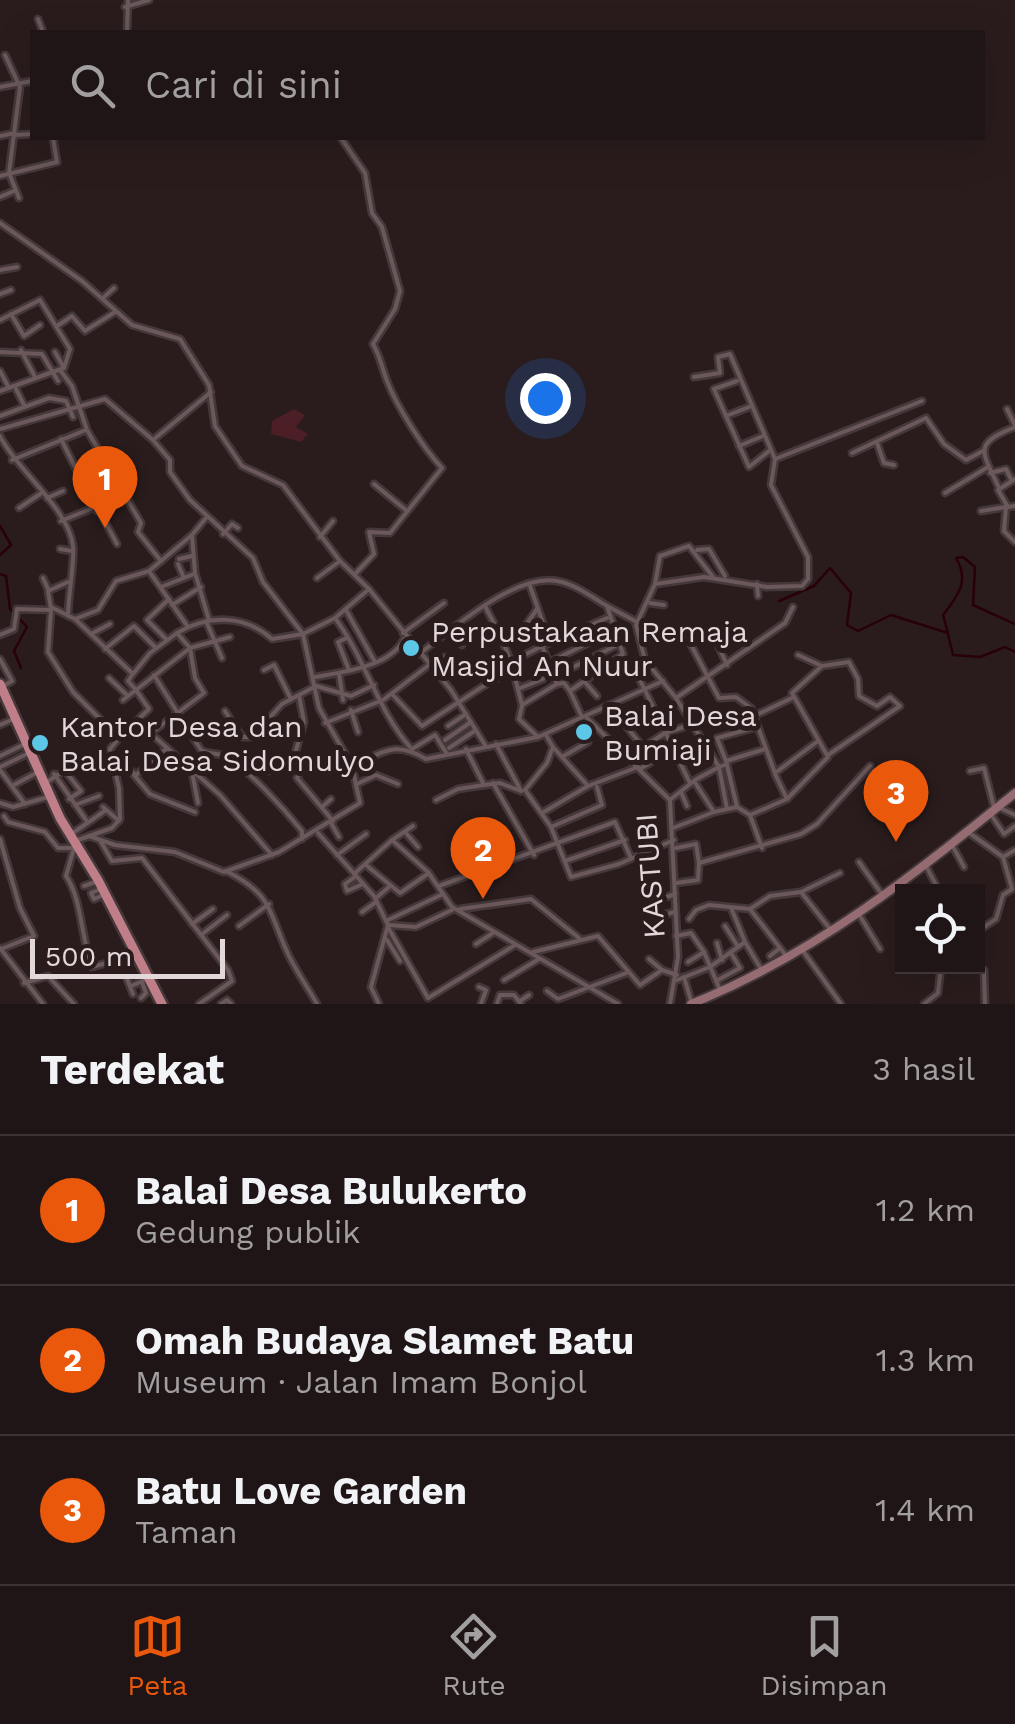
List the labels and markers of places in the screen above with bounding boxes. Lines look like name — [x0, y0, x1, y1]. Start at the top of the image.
pin: 1 — [72, 446, 138, 528]
place label: Perpustakaan Remaja Masjid An Nuur — [431, 614, 748, 683]
marker: Perpustakaan Remaja Masjid An Nuur — [400, 637, 422, 659]
place label: Balai Desa Bumiaji — [604, 698, 757, 767]
place label: Kantor Desa dan Balai Desa Sidomulyo — [60, 709, 375, 778]
marker: Balai Desa Bumiaji — [573, 721, 595, 743]
marker: Kantor Desa dan Balai Desa Sidomulyo — [29, 732, 51, 754]
pin: 3 — [864, 760, 928, 842]
pin: 2 — [450, 816, 516, 899]

